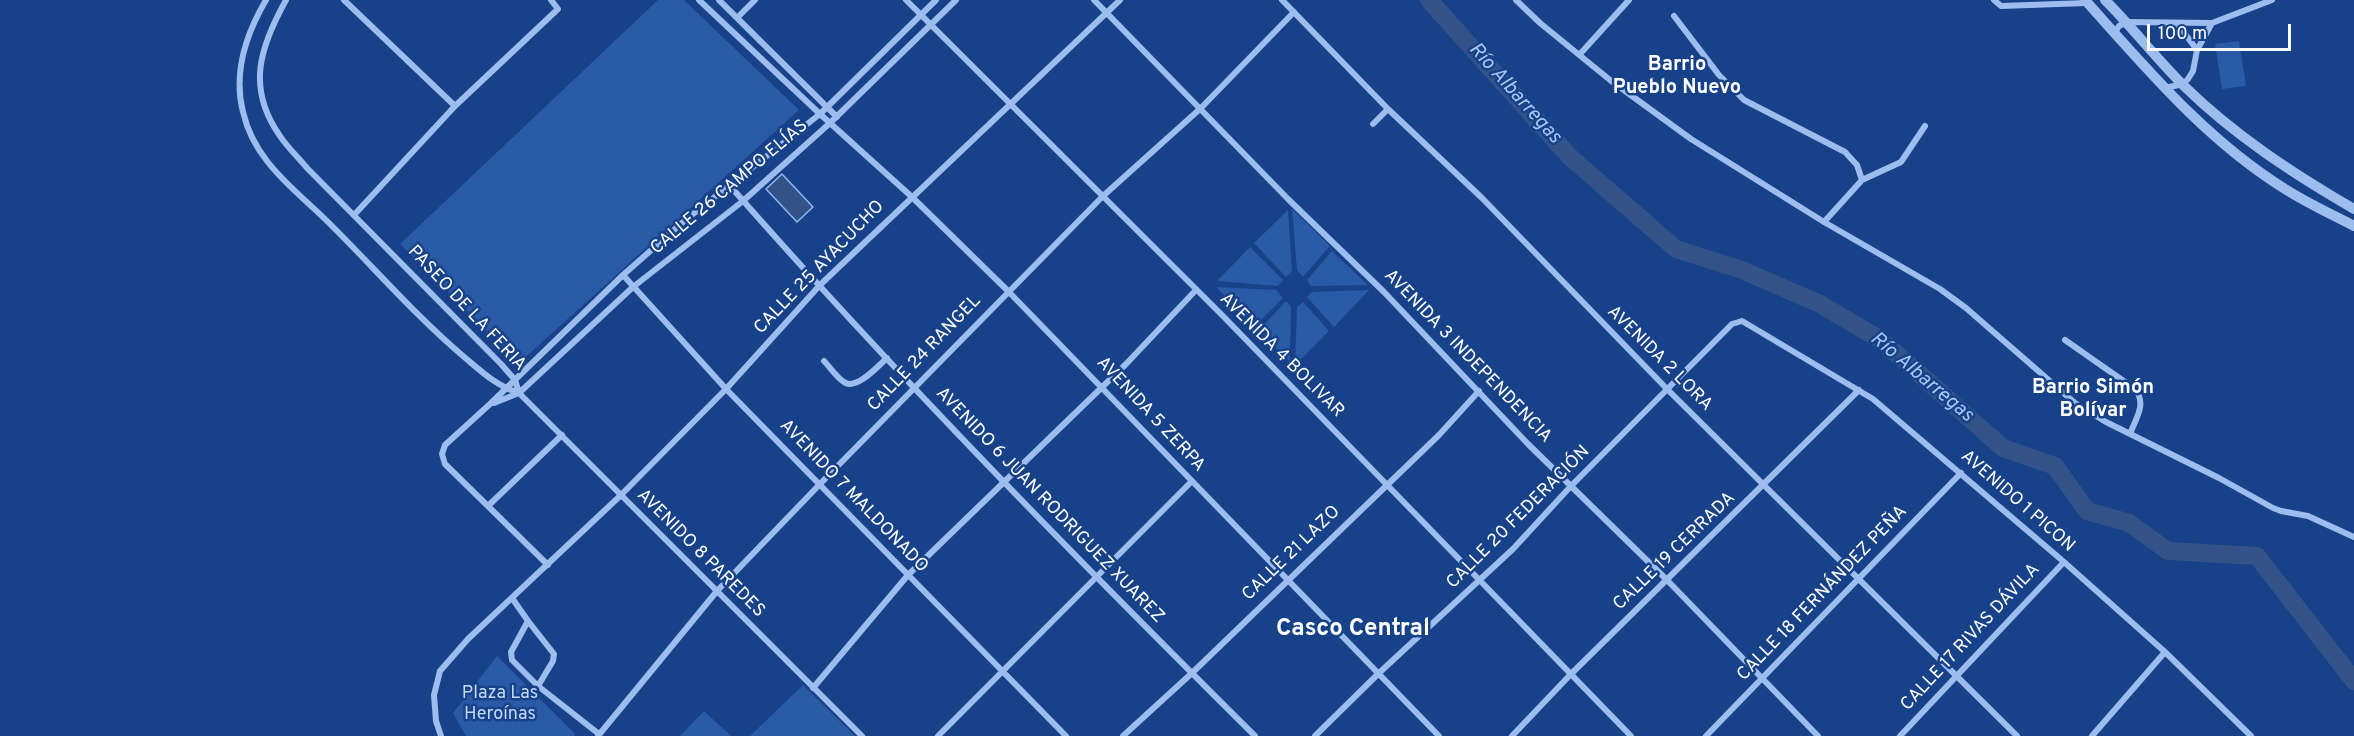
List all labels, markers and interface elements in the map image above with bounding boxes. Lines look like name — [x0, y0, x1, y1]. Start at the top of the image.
scale bar — [2150, 12, 2294, 50]
text: 100 m — [2158, 23, 2207, 46]
water label: Río Albarregas — [1462, 39, 1566, 149]
district label: Barrio Pueblo Nuevo — [1613, 54, 1741, 101]
street label: CALLE 26 CAMPO ELÍAS — [647, 116, 813, 260]
street label: CALLE 25 AYACUCHO — [750, 197, 890, 339]
street label: PASEO DE LA FERIA — [402, 242, 530, 376]
street label: AVENIDA 3 INDEPENDENCIA — [1378, 266, 1556, 448]
street label: AVENIDA 4 BOLIVAR — [1214, 289, 1348, 423]
street label: CALLE 24 RANGEL — [864, 291, 986, 417]
street label: AVENIDA 2 LORA — [1602, 302, 1716, 416]
water label: Río Albarregas — [1864, 328, 1978, 428]
street label: AVENIDA 5 ZERPA — [1091, 353, 1209, 477]
district label: Barrio Simón Bolívar — [2032, 377, 2154, 424]
street label: AVENIDO 6 JUAN RODRIGUEZ XUAREZ — [930, 383, 1168, 629]
street label: AVENIDO 7 MALDONADO — [774, 416, 932, 578]
street label: CALLE 20 FEDERACIÓN — [1443, 442, 1595, 594]
street label: AVENIDO 1 PICON — [1955, 446, 2079, 558]
street label: AVENIDO 8 PAREDES — [631, 485, 769, 623]
street label: CALLE 19 CERRADA — [1610, 488, 1740, 616]
street label: CALLE 21 LAZO — [1239, 502, 1345, 606]
street label: CALLE 18 FERNÁNDEZ PEÑA — [1733, 502, 1913, 686]
street label: CALLE 17 RIVAS DÁVILA — [1897, 560, 2045, 716]
district label: Casco Central — [1276, 616, 1430, 644]
park label: Plaza Las Heroínas — [462, 683, 538, 726]

